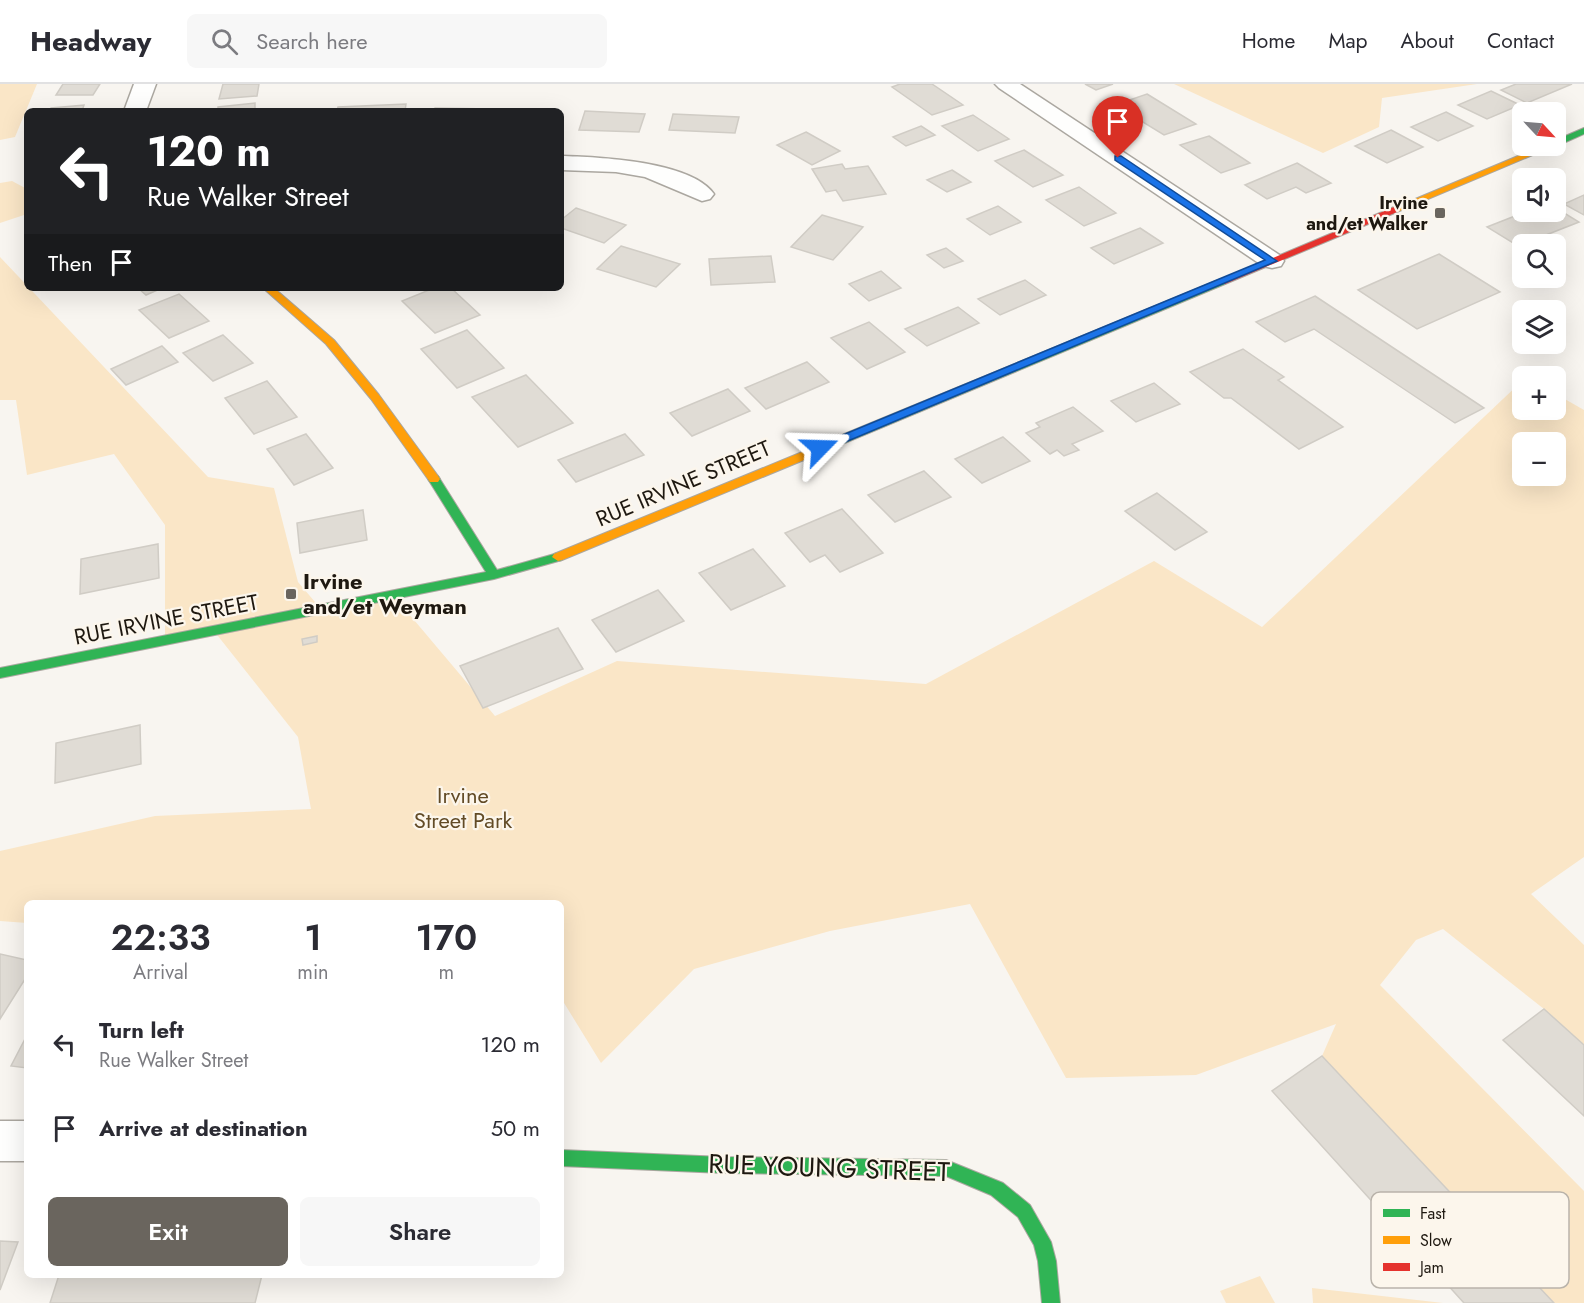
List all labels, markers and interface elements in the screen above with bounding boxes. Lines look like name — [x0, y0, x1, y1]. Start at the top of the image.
search box — [187, 14, 607, 68]
text: Headway — [30, 21, 151, 62]
icon: search — [208, 25, 241, 58]
text: Search here — [256, 25, 368, 57]
text: Home — [1242, 26, 1295, 56]
text: Map — [1328, 26, 1368, 56]
text: About — [1401, 26, 1454, 56]
text: Contact — [1487, 26, 1554, 56]
pin — [1092, 96, 1143, 158]
north arrow — [1512, 102, 1566, 156]
map controls — [1512, 102, 1566, 486]
icon: arrive — [1101, 105, 1134, 138]
text: 120 m — [147, 121, 271, 182]
icon: left — [48, 132, 126, 210]
button: sound — [1512, 168, 1566, 222]
text: Rue Walker Street — [147, 177, 349, 216]
place label: Irvine and/et Walker — [1306, 190, 1429, 237]
marker: Irvine and/et Walker — [1433, 206, 1447, 220]
button: search — [1512, 234, 1566, 288]
icon: arrive — [105, 246, 138, 279]
text: Then — [48, 247, 93, 279]
button: layers — [1512, 300, 1566, 354]
button: + — [1512, 366, 1566, 420]
position arrow — [788, 416, 852, 480]
street label: RUE IRVINE STREET — [591, 431, 776, 534]
button: − — [1512, 432, 1566, 486]
place label: Irvine and/et Weyman — [303, 565, 467, 622]
street label: RUE IRVINE STREET — [71, 585, 262, 653]
marker: Irvine and/et Weyman — [284, 587, 298, 601]
park label: Irvine Street Park — [414, 779, 512, 836]
text: 22:33 — [111, 911, 210, 963]
text: 1 — [304, 911, 322, 963]
text: 170 — [415, 911, 477, 963]
text: Arrival — [133, 958, 188, 987]
text: min — [297, 958, 329, 987]
text: m — [439, 958, 454, 987]
text: Turn left — [99, 1014, 184, 1046]
icon: left — [48, 1028, 81, 1061]
text: 120 m — [481, 1028, 540, 1060]
text: Rue Walker Street — [99, 1046, 248, 1075]
icon: arrive — [48, 1112, 81, 1145]
text: Arrive at destination — [99, 1112, 308, 1144]
text: 50 m — [491, 1112, 540, 1144]
street label: RUE YOUNG STREET — [708, 1144, 951, 1191]
legend — [1371, 1192, 1569, 1288]
button: Exit — [48, 1197, 288, 1266]
button: Share — [300, 1197, 540, 1266]
text: Fast — [1420, 1202, 1446, 1225]
text: Slow — [1420, 1229, 1452, 1252]
text: Jam — [1418, 1256, 1444, 1279]

